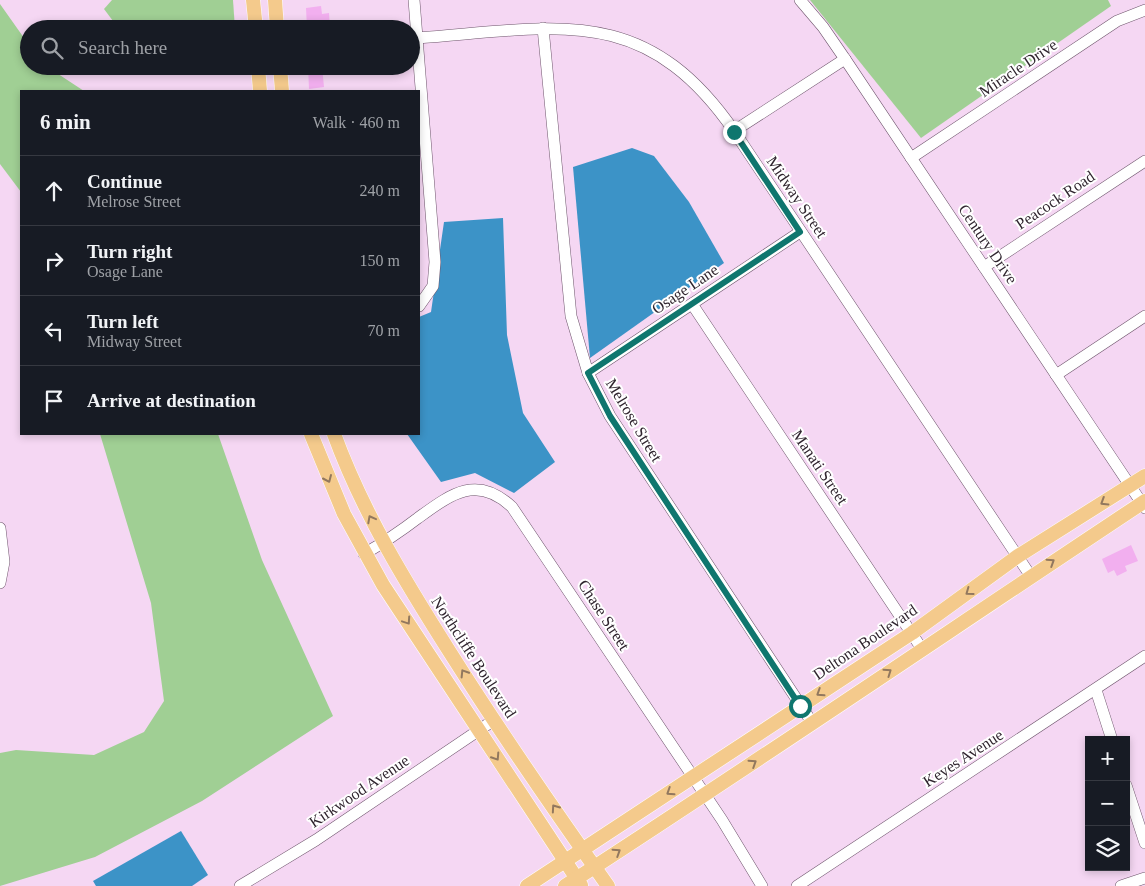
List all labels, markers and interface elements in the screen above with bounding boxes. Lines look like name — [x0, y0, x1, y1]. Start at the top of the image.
search box — [20, 20, 420, 75]
icon: search — [38, 34, 66, 62]
street label: Miracle Drive — [976, 36, 1060, 100]
text: Search here — [78, 37, 167, 58]
text: 6 min — [40, 110, 91, 134]
text: Walk · 460 m — [313, 114, 400, 131]
route end — [723, 121, 746, 144]
street label: Midway Street — [763, 153, 831, 242]
street label: Peacock Road — [1012, 167, 1098, 233]
text: Continue — [87, 171, 162, 192]
icon: ahead — [40, 177, 68, 205]
text: 240 m — [360, 182, 400, 199]
text: Melrose Street — [87, 193, 181, 210]
street label: Century Drive — [954, 201, 1021, 287]
text: Turn right — [87, 241, 172, 262]
icon: right — [40, 247, 68, 275]
text: 150 m — [360, 252, 400, 269]
street label: Osage Lane — [649, 261, 722, 318]
text: Osage Lane — [87, 263, 163, 280]
text: Turn left — [87, 311, 159, 332]
icon: left — [40, 317, 68, 345]
text: 70 m — [368, 322, 400, 339]
text: Midway Street — [87, 333, 182, 350]
street label: Melrose Street — [603, 375, 666, 465]
icon: arrive — [40, 387, 68, 415]
text: Arrive at destination — [87, 390, 256, 411]
street label: Manati Street — [789, 426, 852, 508]
one-way arrow — [322, 474, 333, 483]
one-way arrow — [1100, 495, 1109, 505]
one-way arrow — [367, 516, 377, 525]
one-way arrow — [1046, 559, 1055, 568]
street label: Chase Street — [575, 577, 633, 654]
one-way arrow — [965, 586, 975, 595]
street label: Northcliffe Boulevard — [428, 593, 520, 721]
street label: Deltona Boulevard — [810, 601, 920, 683]
one-way arrow — [400, 616, 410, 625]
one-way arrow — [882, 669, 891, 678]
one-way arrow — [460, 670, 470, 679]
one-way arrow — [816, 687, 826, 696]
route start — [789, 695, 812, 718]
street label: Keyes Avenue — [920, 726, 1007, 791]
map controls — [1085, 736, 1130, 871]
button: + — [1085, 736, 1130, 781]
street label: Kirkwood Avenue — [306, 751, 412, 831]
one-way arrow — [490, 751, 500, 760]
one-way arrow — [747, 760, 756, 769]
button: − — [1085, 781, 1130, 826]
one-way arrow — [666, 786, 675, 796]
one-way arrow — [552, 804, 561, 814]
button: layers — [1085, 826, 1130, 871]
one-way arrow — [611, 849, 621, 858]

